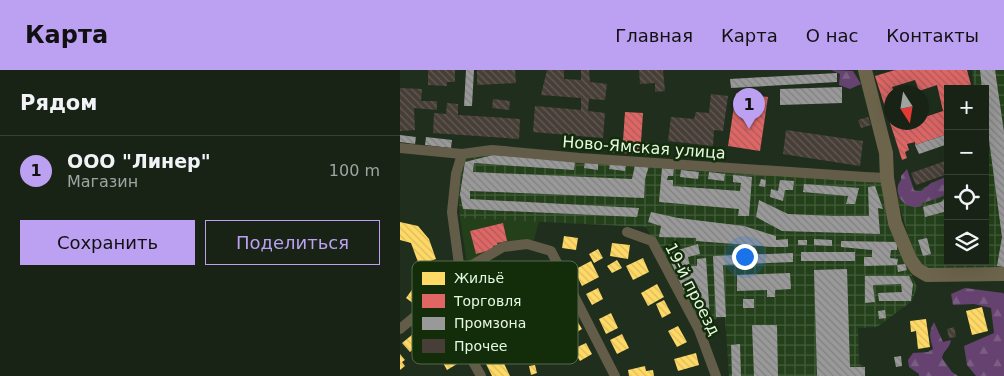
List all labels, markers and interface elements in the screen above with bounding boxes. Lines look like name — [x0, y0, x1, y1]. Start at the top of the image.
text: Карта — [25, 21, 108, 49]
text: Главная — [615, 25, 693, 46]
text: Карта — [721, 25, 778, 46]
text: О нас — [806, 25, 858, 46]
text: Контакты — [886, 25, 979, 46]
north arrow — [884, 85, 929, 130]
map controls — [944, 85, 989, 265]
button: + — [944, 85, 989, 130]
pin: 1 — [733, 88, 765, 129]
text: Рядом — [20, 91, 97, 115]
button: − — [944, 130, 989, 175]
street label: Ново-Ямская улица — [562, 132, 726, 163]
text: ООО "Линер" — [67, 150, 211, 172]
text: 1 — [30, 161, 42, 180]
text: 100 m — [329, 161, 380, 180]
text: Магазин — [67, 172, 138, 191]
button: locate — [944, 175, 989, 220]
button: Сохранить — [20, 220, 195, 265]
button: Поделиться — [205, 220, 380, 265]
button: layers — [944, 220, 989, 265]
street label: 19-й проезд — [661, 240, 724, 339]
your location — [732, 244, 758, 270]
legend — [412, 261, 578, 364]
text: Жильё — [454, 270, 504, 286]
text: Торговля — [453, 293, 522, 309]
text: Промзона — [454, 315, 526, 331]
text: Прочее — [454, 338, 507, 354]

